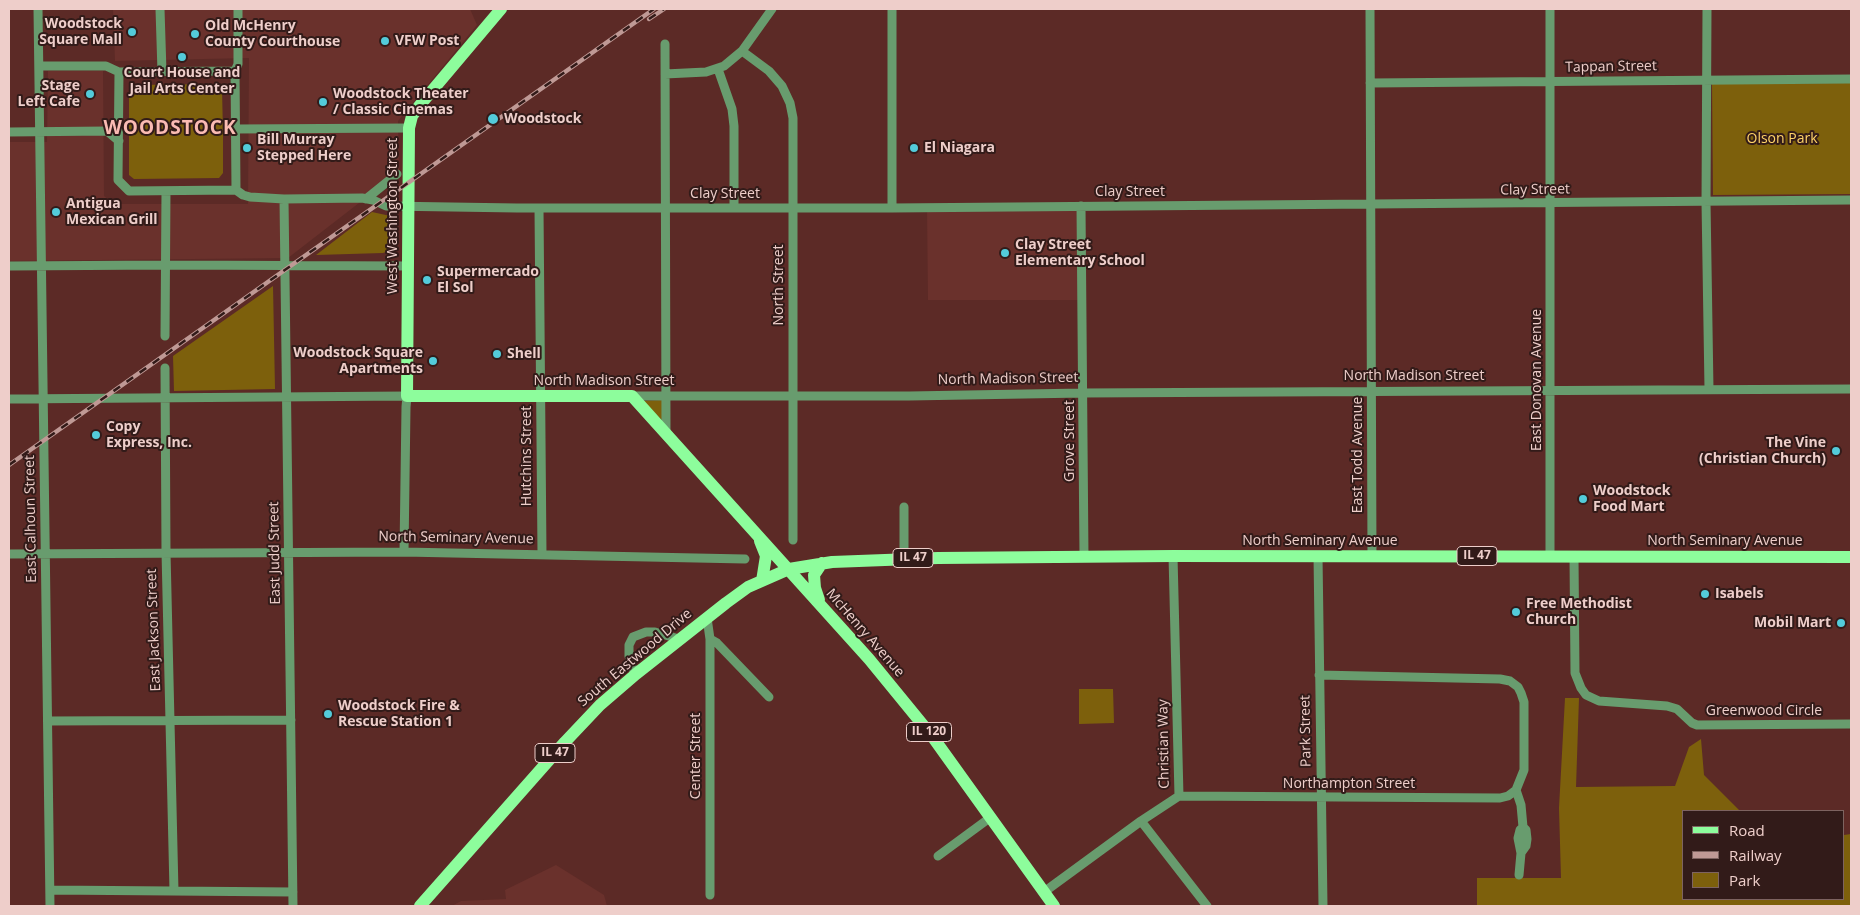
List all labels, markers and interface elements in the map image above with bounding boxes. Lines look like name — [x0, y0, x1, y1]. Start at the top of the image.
place label: Woodstock Square Mall — [39, 16, 122, 48]
place label: Old McHenry County Courthouse — [205, 18, 340, 50]
marker: Woodstock Square Mall — [126, 26, 138, 38]
marker: Old McHenry County Courthouse — [189, 28, 201, 40]
place label: VFW Post — [395, 33, 459, 49]
marker: VFW Post — [379, 35, 391, 47]
marker: Court House and Jail Arts Center — [176, 51, 188, 63]
street label: Tappan Street — [1565, 58, 1657, 76]
place label: Court House and Jail Arts Center — [124, 65, 240, 98]
place label: Stage Left Cafe — [18, 78, 80, 110]
place label: Woodstock Theater / Classic Cinemas — [333, 86, 469, 118]
marker: Stage Left Cafe — [84, 88, 96, 100]
marker: Woodstock Theater / Classic Cinemas — [317, 96, 329, 108]
place label: Woodstock — [504, 111, 581, 127]
marker: Woodstock — [486, 112, 500, 126]
district label: WOODSTOCK — [102, 118, 238, 140]
park label: Olson Park — [1746, 131, 1818, 147]
place label: Bill Murray Stepped Here — [257, 132, 351, 164]
street label: West Washington Street — [385, 138, 401, 294]
place label: El Niagara — [924, 140, 995, 156]
marker: Bill Murray Stepped Here — [241, 142, 253, 154]
marker: El Niagara — [908, 142, 920, 154]
street label: Clay Street — [1500, 181, 1570, 199]
street label: Clay Street — [1095, 184, 1165, 200]
street label: Clay Street — [690, 186, 760, 202]
place label: Antigua Mexican Grill — [66, 196, 158, 228]
marker: Antigua Mexican Grill — [50, 206, 62, 218]
place label: Clay Street Elementary School — [1015, 237, 1145, 270]
street label: North Street — [771, 245, 787, 325]
marker: Clay Street Elementary School — [999, 247, 1011, 259]
place label: Supermercado El Sol — [437, 264, 539, 296]
marker: Supermercado El Sol — [421, 274, 433, 286]
street label: East Donovan Avenue — [1529, 309, 1545, 451]
place label: Woodstock Square Apartments — [293, 345, 423, 378]
place label: Shell — [507, 346, 541, 362]
marker: Shell — [491, 348, 503, 360]
marker: Woodstock Square Apartments — [427, 355, 439, 367]
street label: North Madison Street — [1344, 368, 1484, 384]
street label: North Madison Street — [937, 369, 1079, 389]
street label: North Madison Street — [534, 373, 674, 389]
street label: East Todd Avenue — [1350, 397, 1366, 513]
street label: Grove Street — [1062, 400, 1078, 482]
street label: Hutchins Street — [519, 406, 535, 506]
place label: Copy Express, Inc. — [106, 419, 192, 452]
marker: Copy Express, Inc. — [90, 429, 102, 441]
place label: The Vine (Christian Church) — [1699, 435, 1826, 468]
marker: The Vine (Christian Church) — [1830, 445, 1842, 457]
street label: East Calhoun Street — [21, 455, 41, 583]
place label: Woodstock Food Mart — [1593, 483, 1670, 516]
marker: Woodstock Food Mart — [1577, 493, 1589, 505]
street label: East Judd Street — [266, 501, 284, 605]
street label: North Seminary Avenue — [378, 528, 534, 548]
street label: North Seminary Avenue — [1242, 533, 1398, 549]
street label: North Seminary Avenue — [1647, 533, 1803, 549]
road number: IL 47 — [1457, 546, 1497, 566]
road number: IL 47 — [893, 548, 933, 568]
street label: East Jackson Street — [143, 568, 165, 692]
street label: McHenry Avenue — [822, 586, 908, 680]
place label: Isabels — [1715, 586, 1763, 602]
marker: Isabels — [1699, 588, 1711, 600]
place label: Free Methodist Church — [1526, 596, 1632, 628]
street label: South Eastwood Drive — [575, 606, 695, 710]
marker: Free Methodist Church — [1510, 606, 1522, 618]
place label: Mobil Mart — [1754, 615, 1831, 631]
marker: Mobil Mart — [1835, 617, 1847, 629]
street label: Park Street — [1297, 695, 1315, 767]
place label: Woodstock Fire & Rescue Station 1 — [338, 698, 460, 730]
street label: Christian Way — [1155, 699, 1173, 789]
street label: Greenwood Circle — [1706, 703, 1822, 719]
marker: Woodstock Fire & Rescue Station 1 — [322, 708, 334, 720]
street label: Center Street — [688, 713, 704, 799]
road number: IL 120 — [906, 722, 952, 742]
road number: IL 47 — [535, 744, 575, 762]
street label: Northampton Street — [1283, 776, 1415, 792]
legend — [1682, 810, 1845, 900]
text: Road — [1729, 820, 1765, 840]
text: Railway — [1729, 845, 1782, 865]
text: Park — [1729, 870, 1760, 890]

